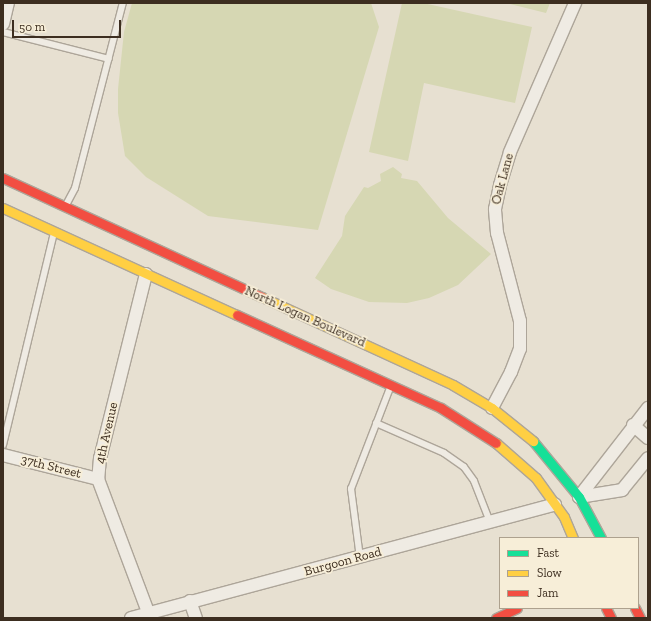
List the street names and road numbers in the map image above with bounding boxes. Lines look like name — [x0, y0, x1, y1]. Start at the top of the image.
street label: Oak Lane — [489, 152, 517, 206]
street label: North Logan Boulevard — [242, 283, 368, 351]
street label: 4th Avenue — [92, 400, 122, 466]
street label: 37th Street — [19, 452, 83, 482]
street label: Burgoon Road — [303, 544, 383, 580]

